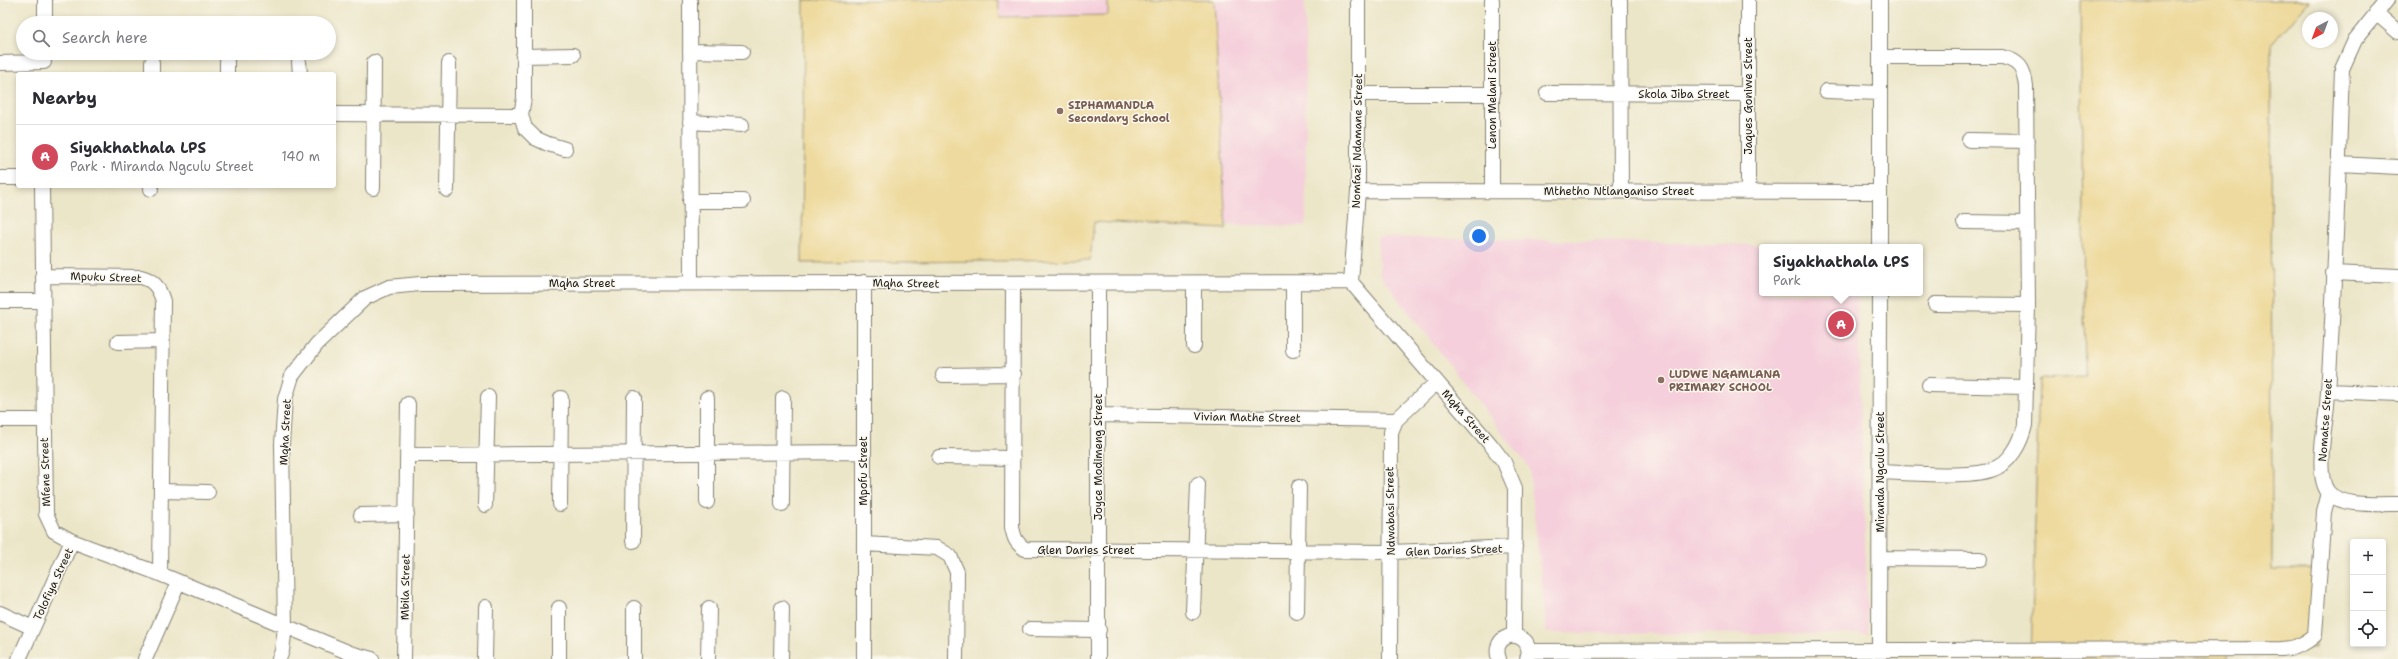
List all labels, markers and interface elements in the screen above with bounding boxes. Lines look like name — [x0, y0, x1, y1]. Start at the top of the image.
north arrow — [2302, 12, 2338, 48]
search box — [16, 16, 336, 60]
icon: search — [30, 27, 52, 49]
text: Search here — [62, 28, 148, 48]
street label: Jaques Goniwe Street — [1741, 37, 1756, 155]
street label: Lenon Melani Street — [1485, 41, 1500, 149]
street label: Nomfazi Ndamane Street — [1349, 73, 1366, 209]
text: Nearby — [32, 87, 97, 109]
street label: Skola Jiba Street — [1638, 87, 1730, 102]
place label: SIPHAMANDLA Secondary School — [1068, 98, 1170, 126]
marker: SIPHAMANDLA Secondary School — [1055, 106, 1065, 116]
text: Siyakhathala LPS — [70, 138, 206, 158]
text: A — [40, 148, 50, 165]
text: 140 m — [281, 148, 320, 165]
text: Park · Miranda Ngculu Street — [70, 158, 254, 175]
street label: Mthetho Ntlanganiso Street — [1544, 184, 1694, 199]
your location — [1469, 226, 1489, 246]
popup — [1759, 244, 1923, 296]
text: Siyakhathala LPS — [1773, 252, 1909, 272]
street label: Mpuku Street — [70, 269, 142, 286]
text: Park — [1773, 272, 1801, 289]
street label: Mqha Street — [873, 275, 940, 292]
street label: Mqha Street — [549, 276, 615, 291]
pin: A — [1828, 309, 1854, 339]
place label: LUDWE NGAMLANA PRIMARY SCHOOL — [1669, 367, 1781, 395]
marker: LUDWE NGAMLANA PRIMARY SCHOOL — [1656, 375, 1666, 385]
street label: Nomatse Street — [2315, 378, 2336, 462]
street label: Mqha Street — [1438, 386, 1493, 447]
street label: Joyce Modimeng Street — [1091, 393, 1106, 520]
street label: Mqha Street — [276, 398, 295, 466]
street label: Vivian Mathe Street — [1193, 409, 1301, 426]
street label: Miranda Ngculu Street — [1873, 411, 1888, 533]
street label: Mpofu Street — [856, 436, 871, 506]
street label: Mfene Street — [37, 437, 54, 507]
street label: Ndwabasi Street — [1382, 466, 1399, 556]
map controls — [2350, 539, 2386, 647]
button: + — [2350, 539, 2386, 575]
street label: Glen Daries Street — [1405, 541, 1503, 560]
street label: Glen Daries Street — [1037, 543, 1135, 558]
street label: Tolofiya Street — [30, 545, 77, 623]
street label: Mbila Street — [397, 554, 414, 620]
button: − — [2350, 575, 2386, 611]
button: locate — [2350, 611, 2386, 647]

